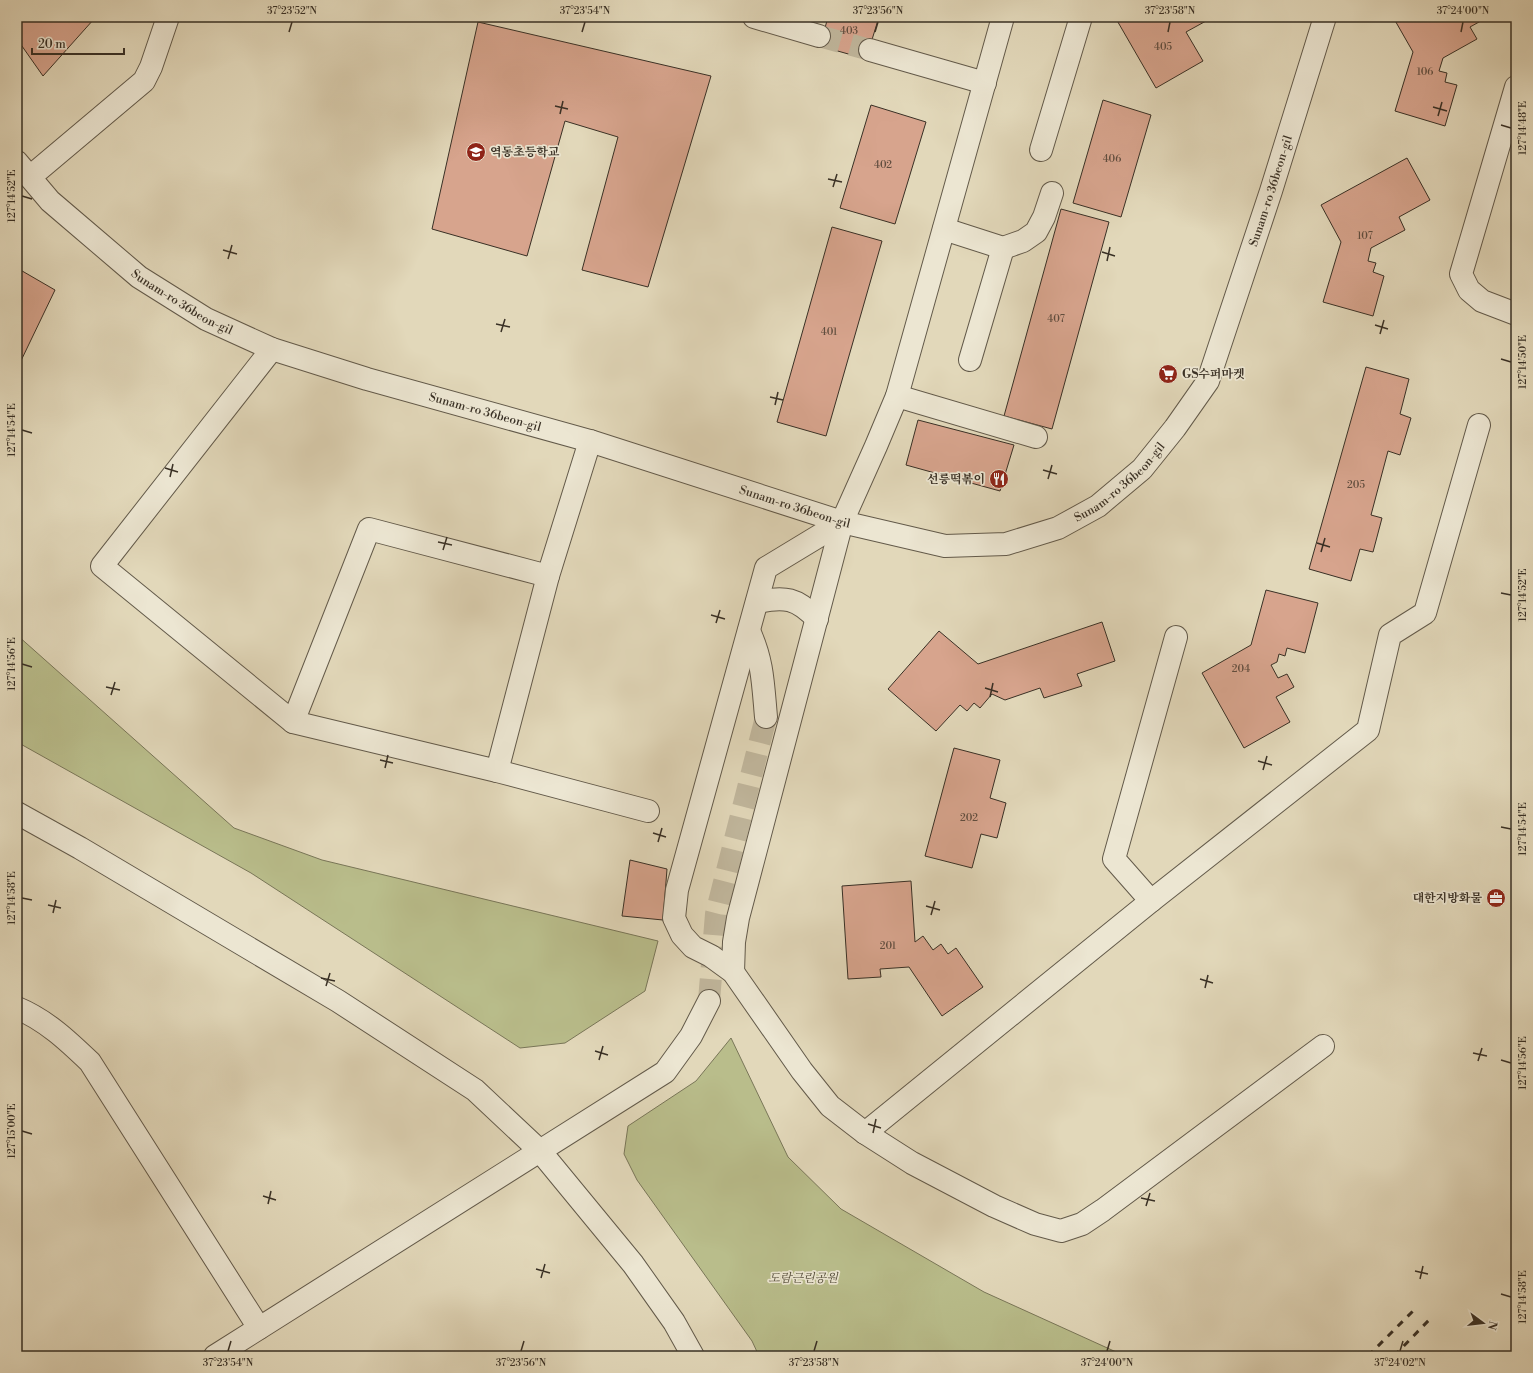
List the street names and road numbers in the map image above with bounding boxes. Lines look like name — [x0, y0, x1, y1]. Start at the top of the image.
street label: Sunam-ro 36beon-gil — [1246, 133, 1295, 248]
street label: Sunam-ro 36beon-gil — [128, 266, 236, 338]
street label: Sunam-ro 36beon-gil — [427, 389, 543, 435]
street label: Sunam-ro 36beon-gil — [1071, 439, 1168, 525]
street label: Sunam-ro 36beon-gil — [738, 482, 852, 531]

